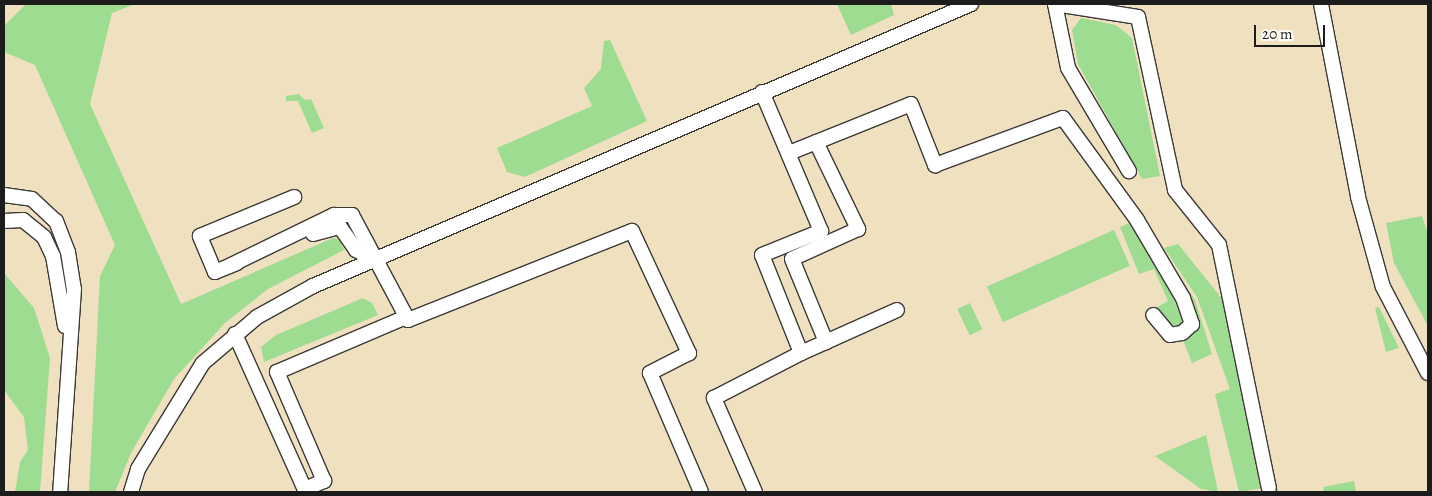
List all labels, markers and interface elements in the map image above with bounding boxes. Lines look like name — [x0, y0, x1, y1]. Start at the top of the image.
scale bar — [1257, 15, 1328, 47]
text: 20 m — [1262, 24, 1293, 44]

